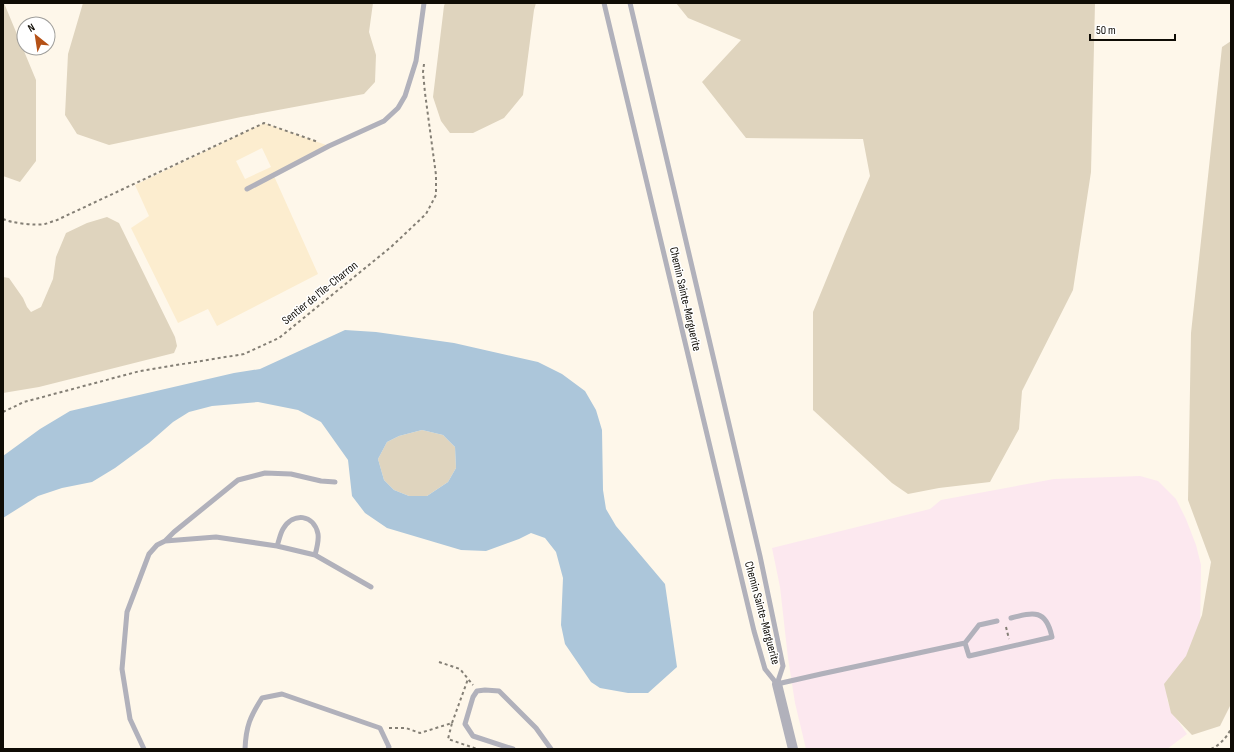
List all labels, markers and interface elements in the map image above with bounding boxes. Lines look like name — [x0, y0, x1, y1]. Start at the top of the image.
north arrow — [16, 16, 56, 56]
scale bar — [1090, 16, 1175, 42]
text: N — [25, 21, 37, 35]
text: 50 m — [1096, 23, 1116, 38]
street label: Chemin Sainte-Marguerite — [666, 246, 704, 353]
street label: Sentier de l'île-Charron — [279, 258, 361, 328]
street label: Chemin Sainte-Marguerite — [741, 560, 783, 666]

